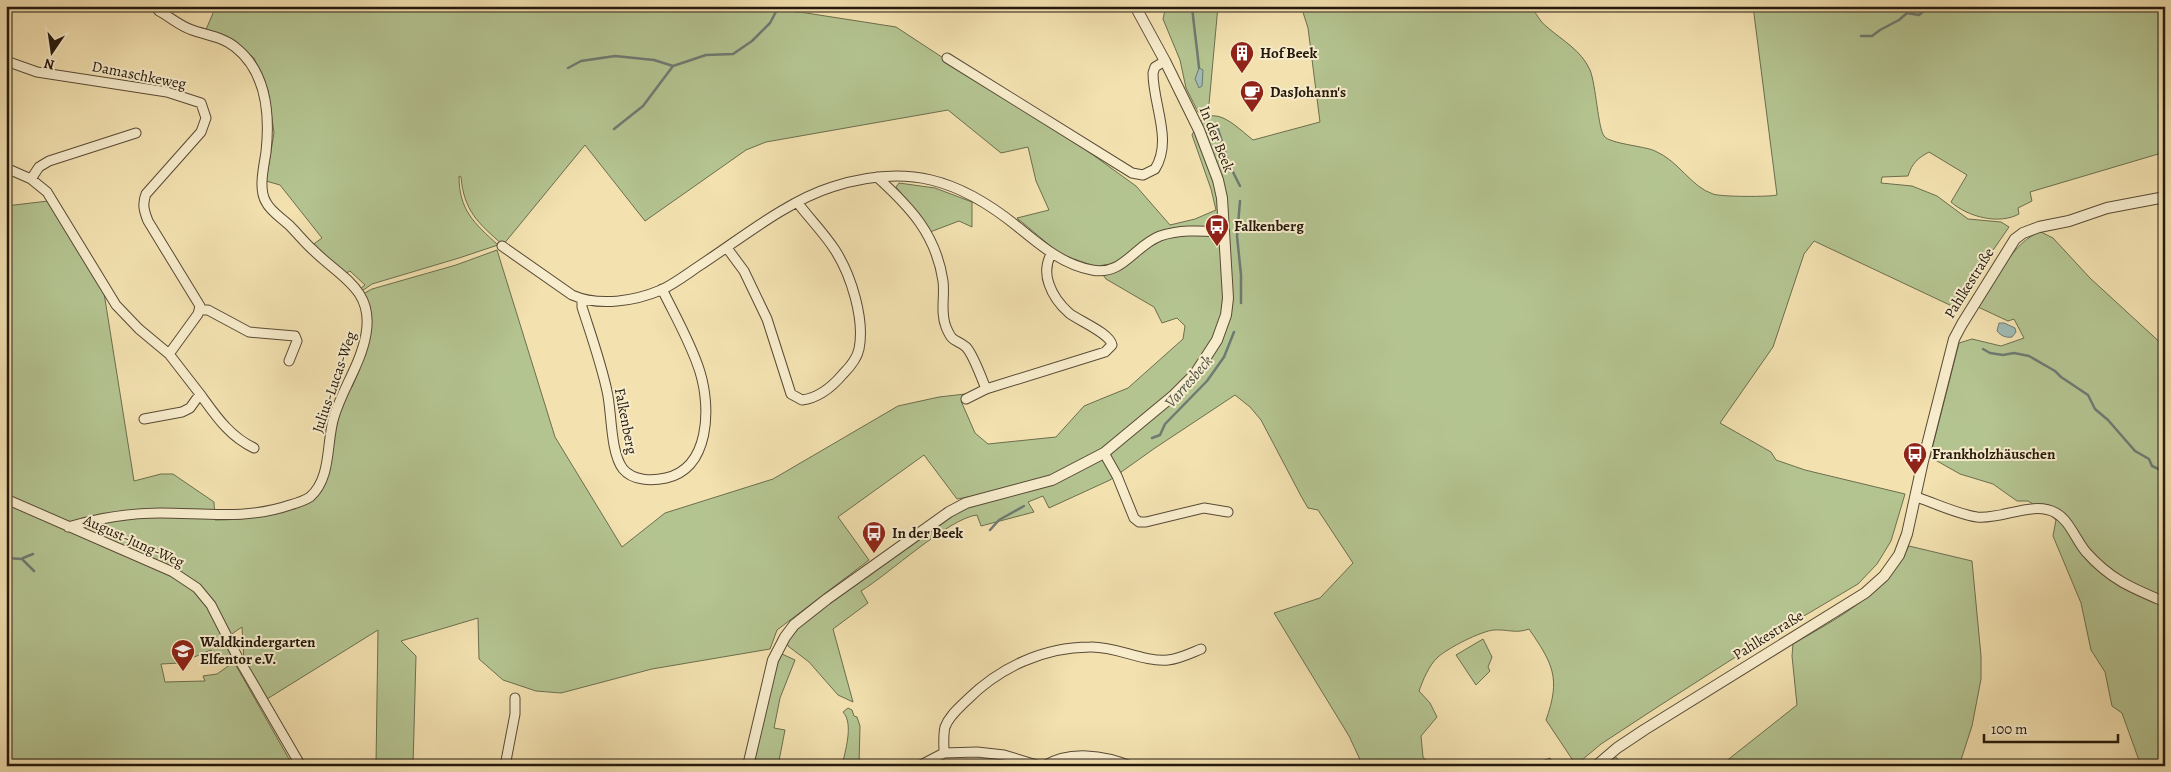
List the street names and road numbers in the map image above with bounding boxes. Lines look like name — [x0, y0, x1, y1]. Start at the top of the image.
street label: Damaschkeweg — [90, 56, 188, 94]
street label: In der Beek — [1195, 103, 1240, 176]
street label: Pahlkestraße — [1939, 244, 1999, 322]
street label: Julius-Lucas-Weg — [307, 328, 361, 435]
street label: Falkenberg — [610, 386, 642, 456]
street label: August-Jung-Weg — [80, 509, 188, 572]
street label: Pahlkestraße — [1729, 605, 1807, 665]

